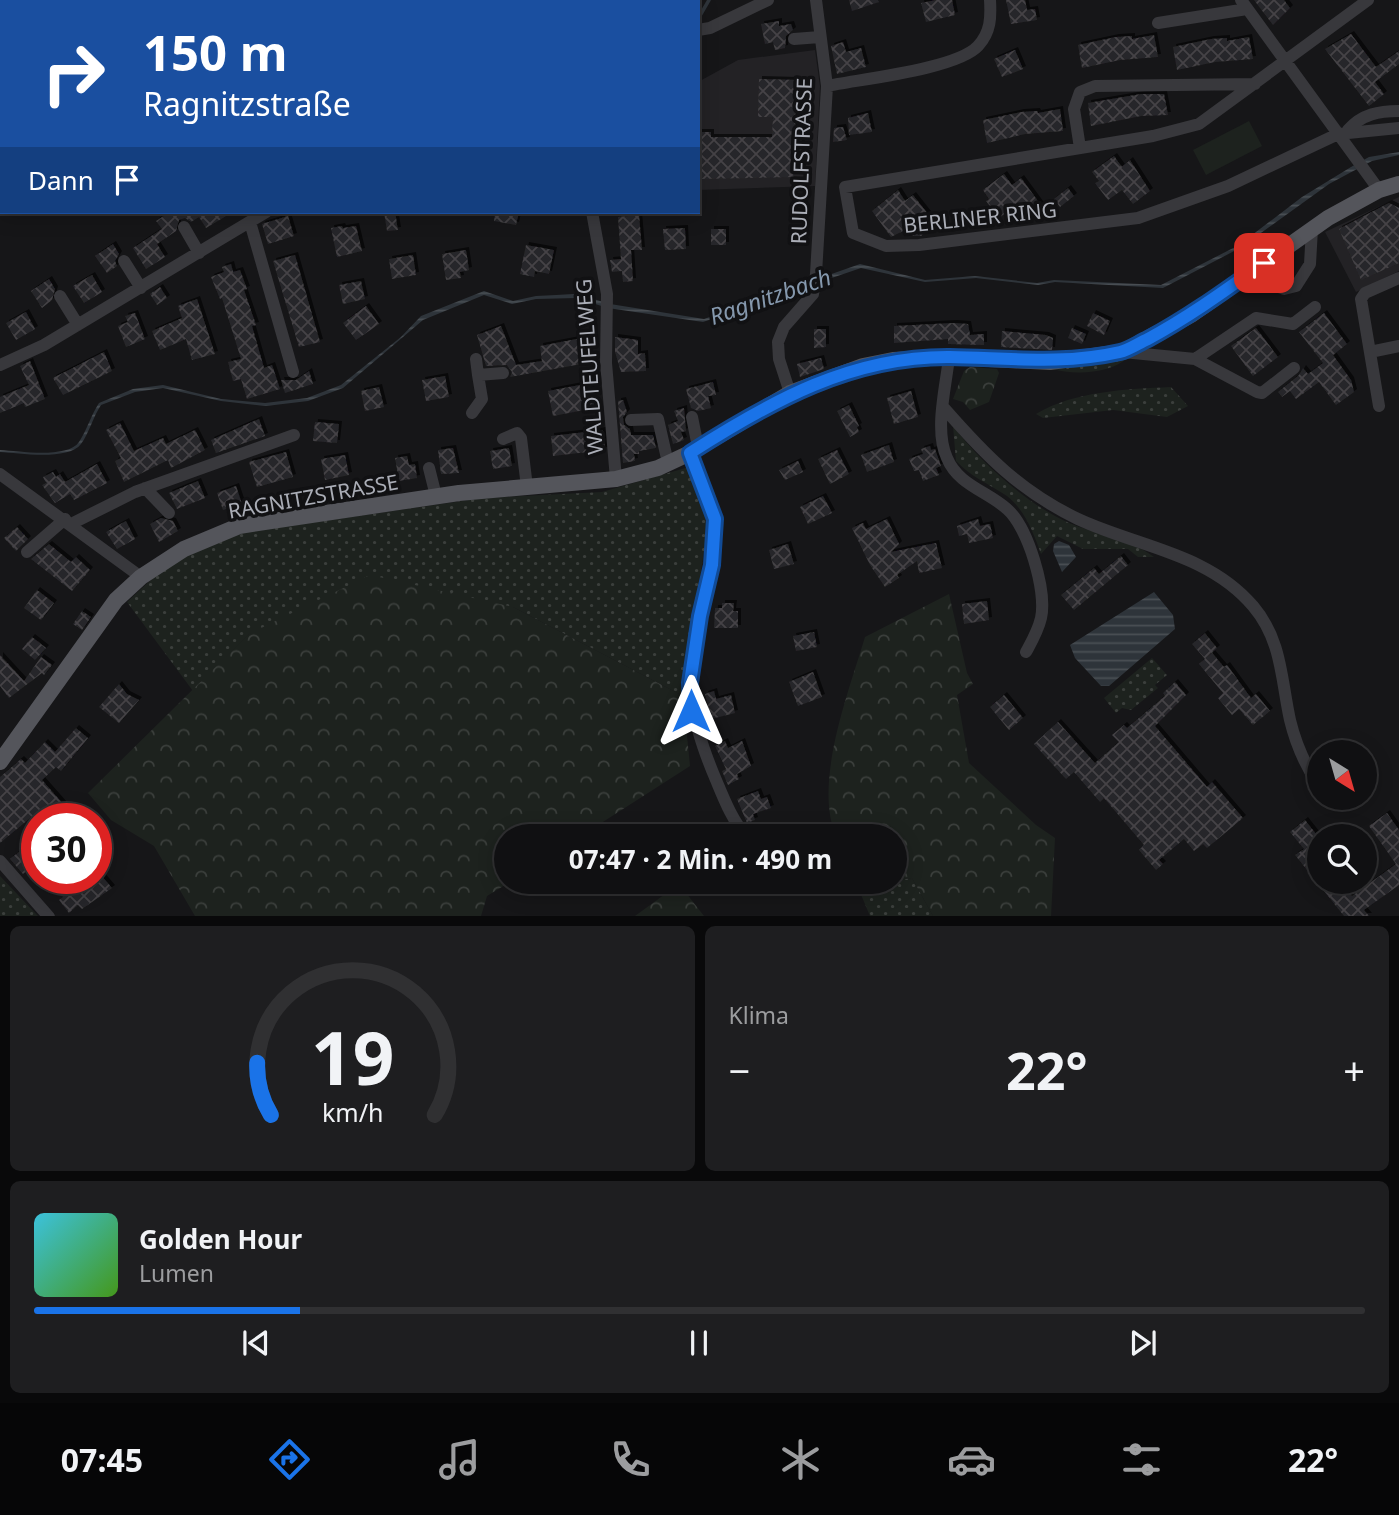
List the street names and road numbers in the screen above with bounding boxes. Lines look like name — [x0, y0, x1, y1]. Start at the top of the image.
street label: RUDOLFSTRASSE — [784, 77, 818, 245]
street label: BERLINER RING — [902, 195, 1058, 239]
street label: WALDTEUFELWEG — [569, 278, 609, 456]
street label: RAGNITZSTRASSE — [226, 467, 400, 525]

